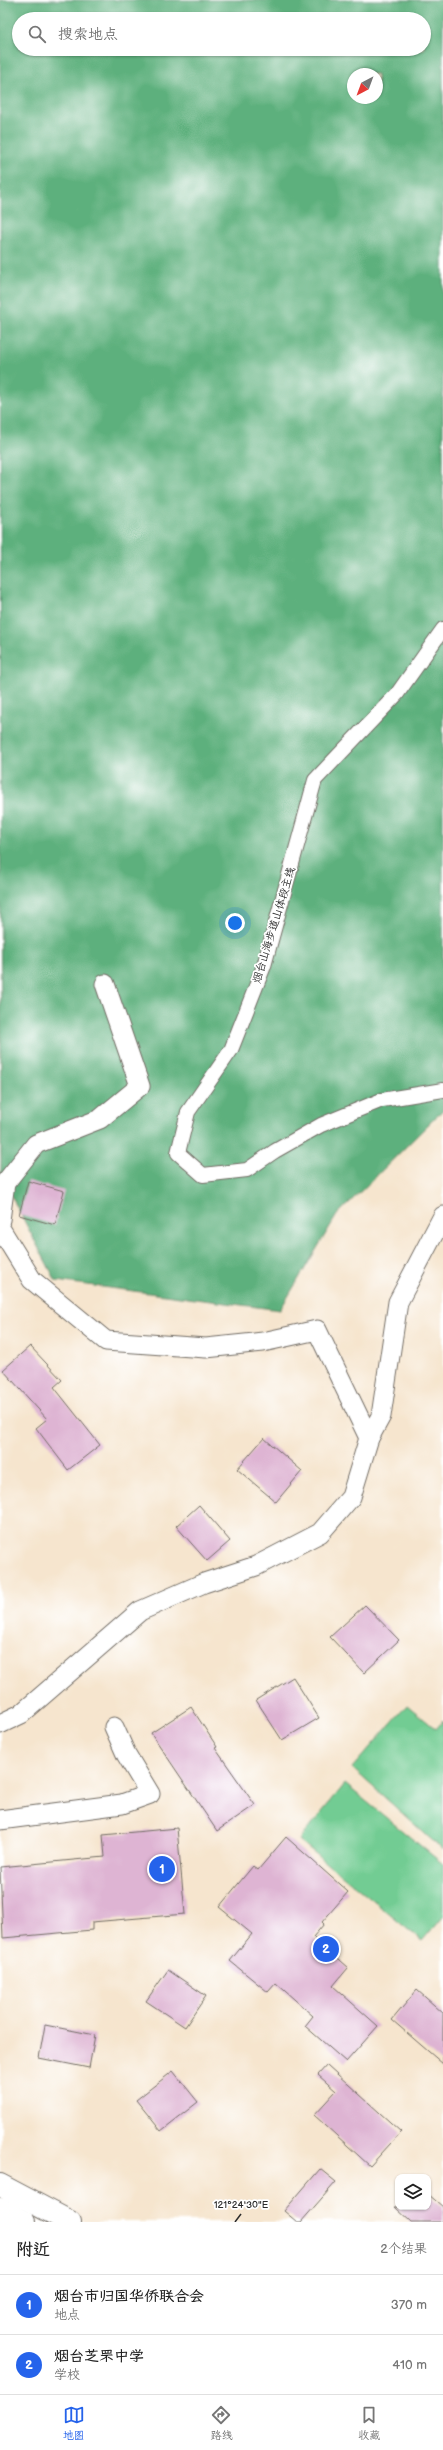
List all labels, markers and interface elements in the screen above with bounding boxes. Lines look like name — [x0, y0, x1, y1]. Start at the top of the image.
search box — [12, 12, 431, 56]
icon: search — [26, 23, 48, 45]
text: 搜索地点 — [58, 25, 118, 44]
north arrow — [347, 68, 383, 104]
street label: 烟台山海步道山体段主线 — [250, 865, 298, 985]
your location — [225, 913, 245, 933]
pin: 1 — [149, 1854, 175, 1884]
pin: 2 — [313, 1934, 339, 1964]
map controls — [395, 2174, 431, 2210]
button: layers — [395, 2174, 431, 2210]
text: 121°24'30"E — [214, 2199, 269, 2211]
text: 附近 — [16, 2240, 50, 2260]
text: 2个结果 — [380, 2241, 427, 2257]
text: 烟台市归国华侨联合会 — [54, 2287, 204, 2306]
text: 1 — [26, 2297, 32, 2313]
text: 370 m — [391, 2297, 427, 2313]
text: 地点 — [54, 2307, 80, 2323]
text: 烟台芝罘中学 — [54, 2347, 144, 2366]
text: 2 — [25, 2357, 33, 2373]
text: 410 m — [392, 2357, 427, 2373]
text: 学校 — [54, 2367, 80, 2383]
tab: 地图 — [63, 2404, 85, 2442]
tab: 路线 — [210, 2404, 232, 2442]
tab: 收藏 — [358, 2404, 380, 2442]

